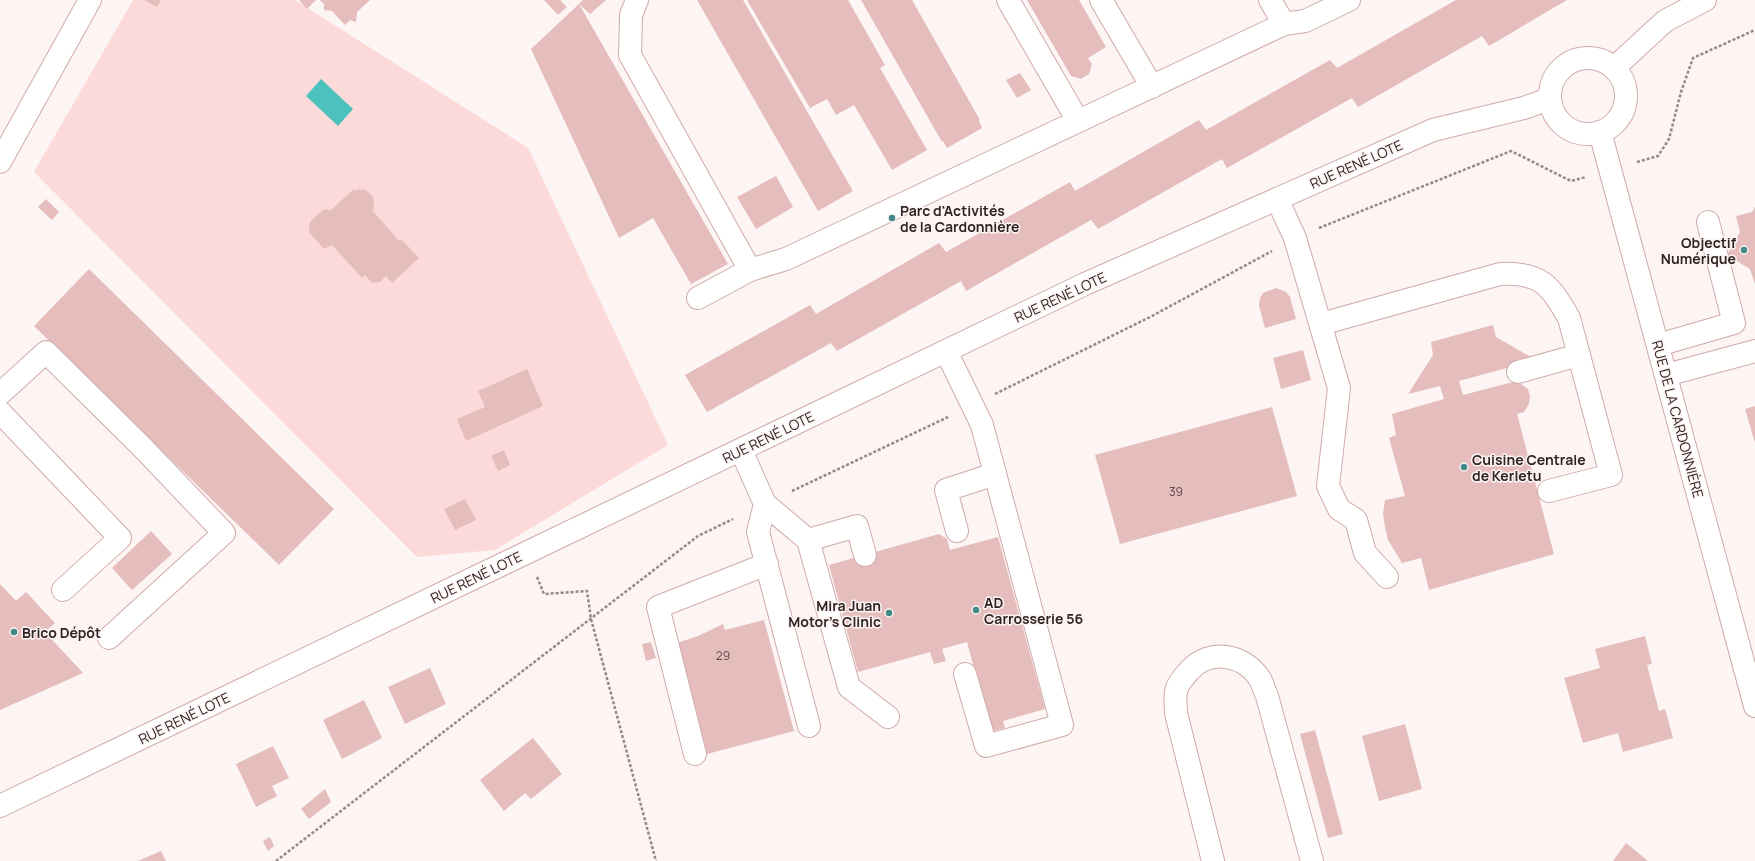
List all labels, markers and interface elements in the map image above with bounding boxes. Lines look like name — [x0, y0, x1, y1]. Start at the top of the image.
street label: RUE RENÉ LOTE — [1307, 135, 1405, 193]
place label: Parc d'Activités de la Cardonnière — [900, 201, 1020, 236]
marker: Parc d'Activités de la Cardonnière — [887, 213, 897, 223]
place label: Objectif Numérique — [1661, 233, 1737, 268]
marker: Objectif Numérique — [1739, 245, 1749, 255]
street label: RUE RENÉ LOTE — [1011, 267, 1109, 327]
street label: RUE DE LA CARDONNIÈRE — [1648, 338, 1708, 500]
street label: RUE RENÉ LOTE — [719, 407, 817, 467]
place label: Cuisine Centrale de Kerletu — [1472, 450, 1586, 485]
marker: Cuisine Centrale de Kerletu — [1459, 462, 1469, 472]
house number: 39 — [1169, 483, 1183, 500]
street label: RUE RENÉ LOTE — [427, 547, 525, 607]
place label: AD Carrosserie 56 — [984, 593, 1083, 628]
place label: Mira Juan Motor's Clinic — [788, 596, 881, 631]
marker: AD Carrosserie 56 — [971, 605, 981, 615]
marker: Mira Juan Motor's Clinic — [884, 608, 894, 618]
place label: Brico Dépôt — [22, 623, 101, 642]
marker: Brico Dépôt — [9, 627, 19, 637]
house number: 29 — [716, 647, 730, 664]
street label: RUE RENÉ LOTE — [135, 688, 233, 748]

